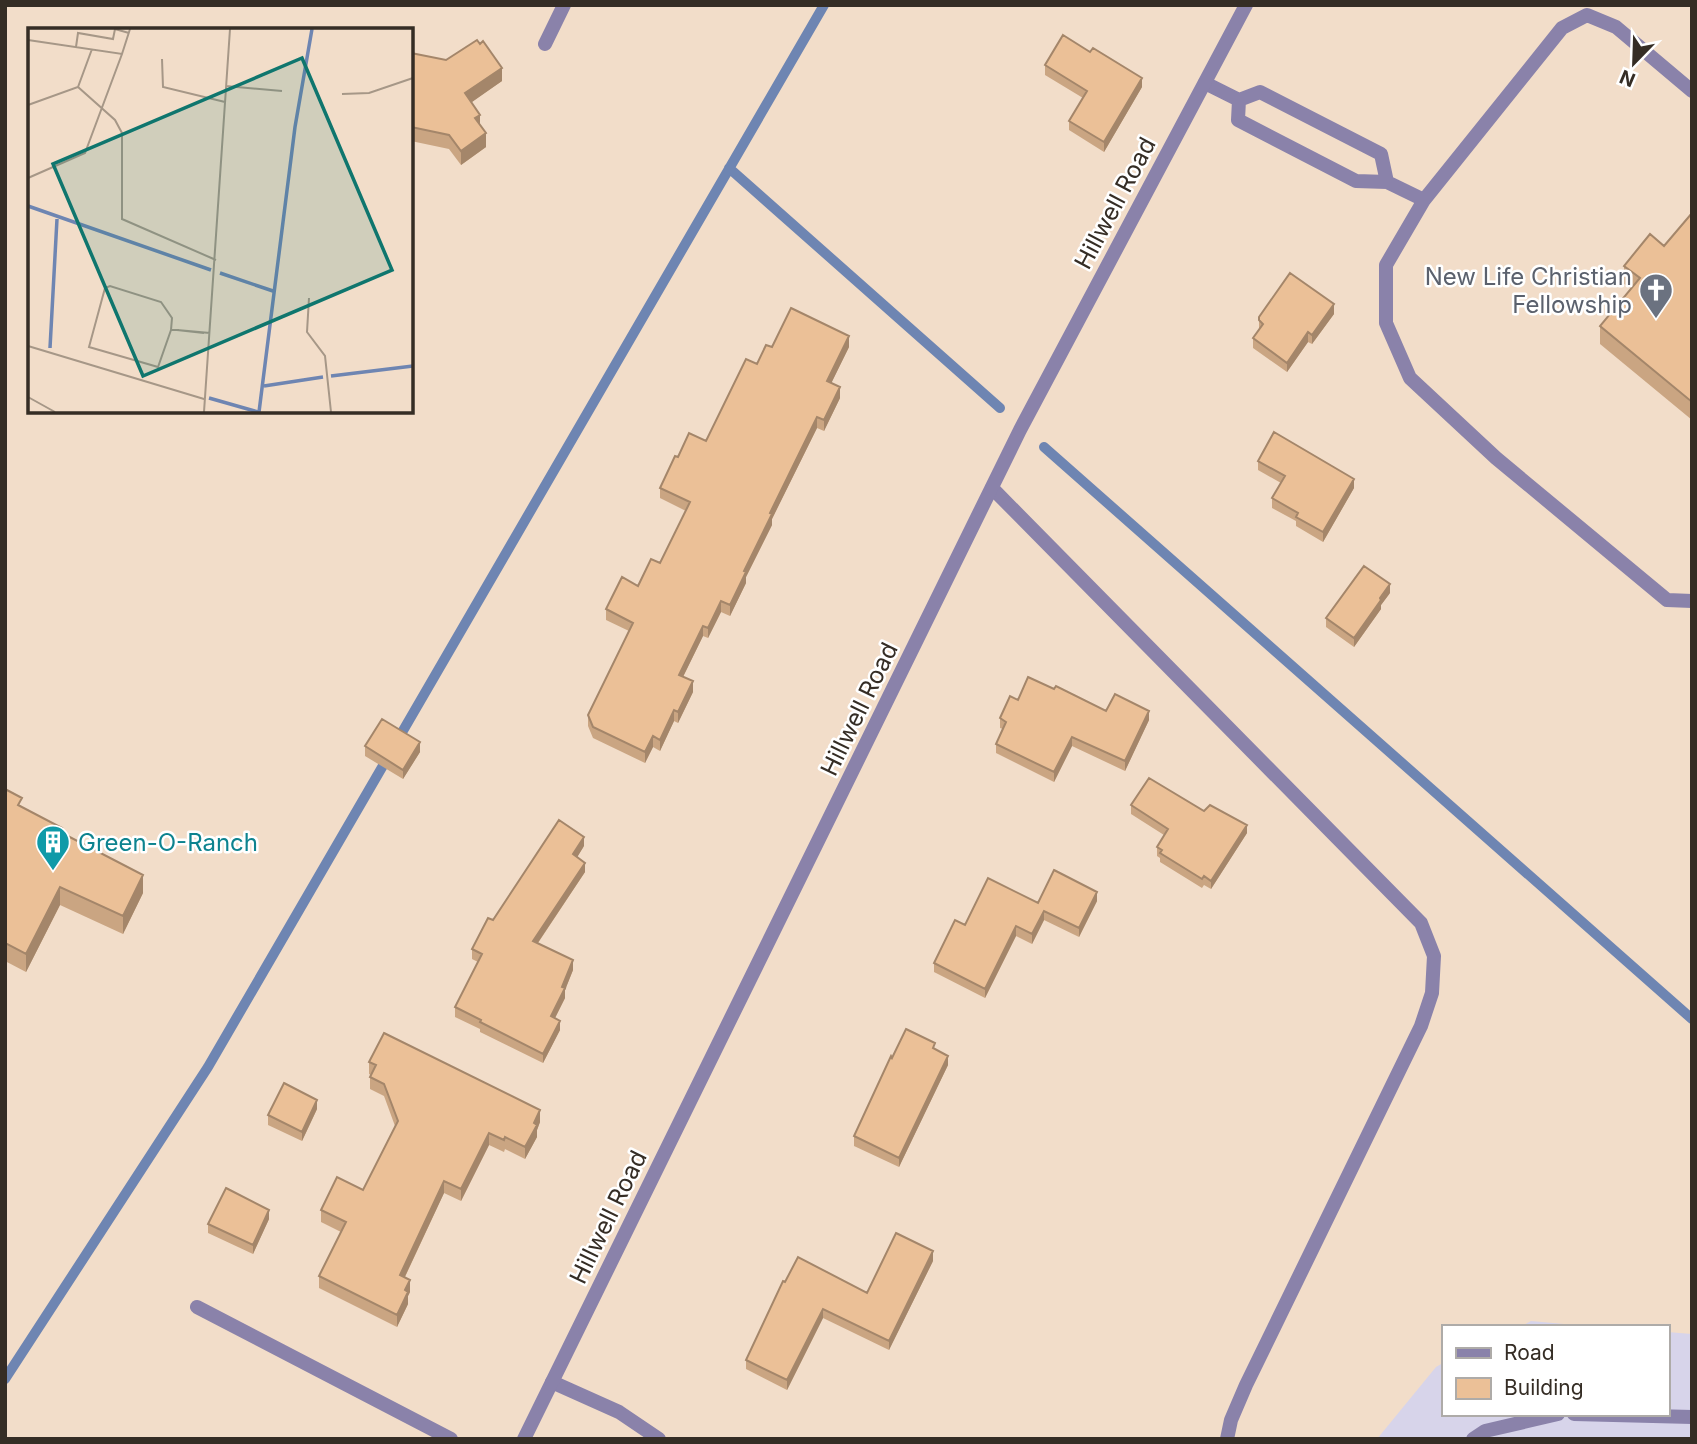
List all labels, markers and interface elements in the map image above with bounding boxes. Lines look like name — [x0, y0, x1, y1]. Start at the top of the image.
inset map — [28, 28, 413, 413]
north arrow — [1599, 28, 1669, 98]
text: N — [1616, 65, 1639, 92]
street label: Hillwell Road — [1068, 132, 1162, 274]
place label: New Life Christian Fellowship — [1425, 262, 1632, 319]
church icon: New Life Christian Fellowship — [1637, 271, 1675, 320]
street label: Hillwell Road — [814, 638, 904, 780]
building icon: Green-O-Ranch — [34, 823, 72, 872]
place label: Green-O-Ranch — [78, 828, 258, 857]
street label: Hillwell Road — [563, 1146, 653, 1288]
legend — [1442, 1325, 1669, 1416]
text: Road — [1504, 1340, 1555, 1365]
text: Building — [1504, 1375, 1584, 1400]

